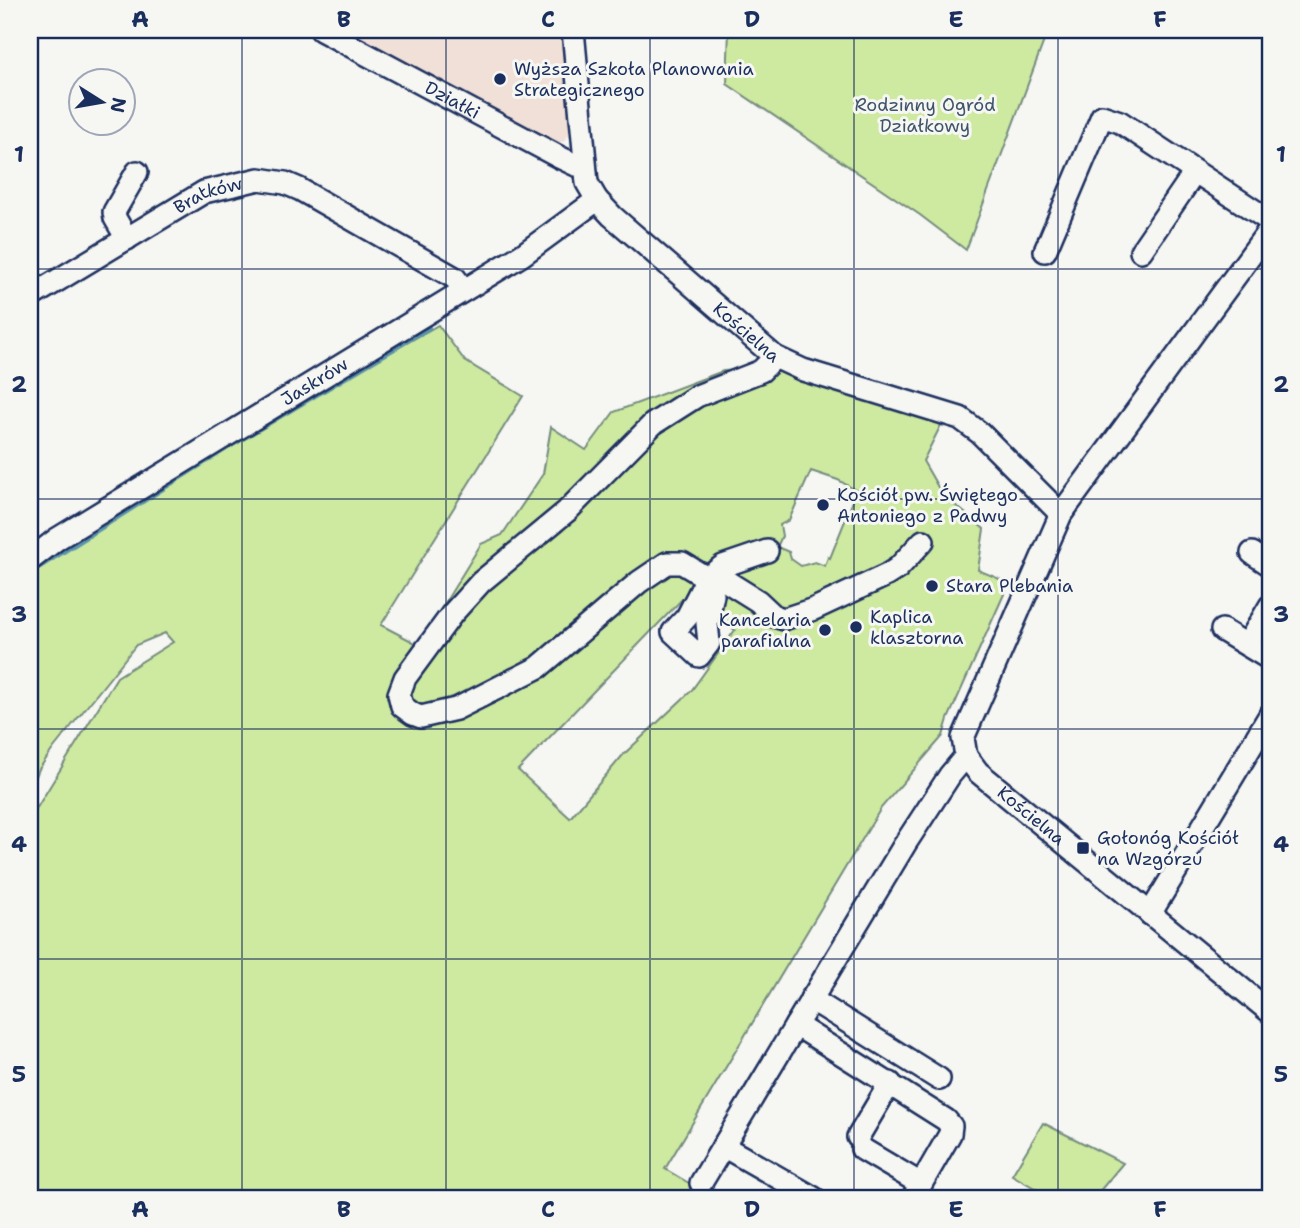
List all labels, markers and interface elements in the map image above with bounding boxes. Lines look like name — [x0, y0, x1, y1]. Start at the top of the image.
text: A — [131, 4, 149, 34]
text: B — [337, 4, 351, 34]
text: C — [541, 4, 555, 34]
text: D — [744, 4, 760, 34]
text: E — [948, 4, 964, 34]
text: F — [1153, 4, 1167, 34]
place label: Wyższa Szkoła Planowania Strategicznego — [514, 57, 754, 102]
north arrow — [66, 66, 136, 136]
marker: Wyższa Szkoła Planowania Strategicznego — [492, 71, 508, 87]
street label: Działki — [421, 76, 484, 125]
park label: Rodzinny Ogród Działkowy — [854, 93, 996, 138]
text: N — [104, 95, 132, 115]
text: 1 — [14, 139, 24, 169]
text: 1 — [1276, 139, 1286, 169]
street label: Bratków — [169, 171, 245, 220]
street label: Kościelna — [708, 297, 785, 368]
street label: Jaskrów — [277, 352, 353, 411]
text: 2 — [11, 369, 27, 399]
text: 2 — [1273, 369, 1289, 399]
place label: Kościół pw. Świętego Antoniego z Padwy — [837, 483, 1018, 528]
marker: Kościół pw. Świętego Antoniego z Padwy — [815, 497, 831, 513]
place label: Stara Plebania — [946, 574, 1073, 598]
marker: Stara Plebania — [924, 578, 940, 594]
text: 3 — [11, 599, 27, 629]
text: 3 — [1273, 599, 1289, 629]
place label: Kaplica klasztorna — [870, 605, 963, 650]
place label: Kancelaria parafialna — [719, 608, 811, 653]
marker: Kaplica klasztorna — [848, 619, 864, 635]
marker: Kancelaria parafialna — [817, 622, 833, 638]
street label: Kościelna — [992, 781, 1070, 851]
place label: Gołonóg Kościół na Wzgórzu — [1097, 826, 1239, 871]
text: 4 — [11, 829, 27, 859]
text: 4 — [1273, 829, 1289, 859]
marker: Gołonóg Kościół na Wzgórzu — [1075, 840, 1091, 856]
text: 5 — [12, 1059, 26, 1089]
text: 5 — [1274, 1059, 1288, 1089]
text: A — [131, 1194, 149, 1224]
text: B — [337, 1194, 351, 1224]
text: C — [541, 1194, 555, 1224]
text: D — [744, 1194, 760, 1224]
text: E — [948, 1194, 964, 1224]
text: F — [1153, 1194, 1167, 1224]

